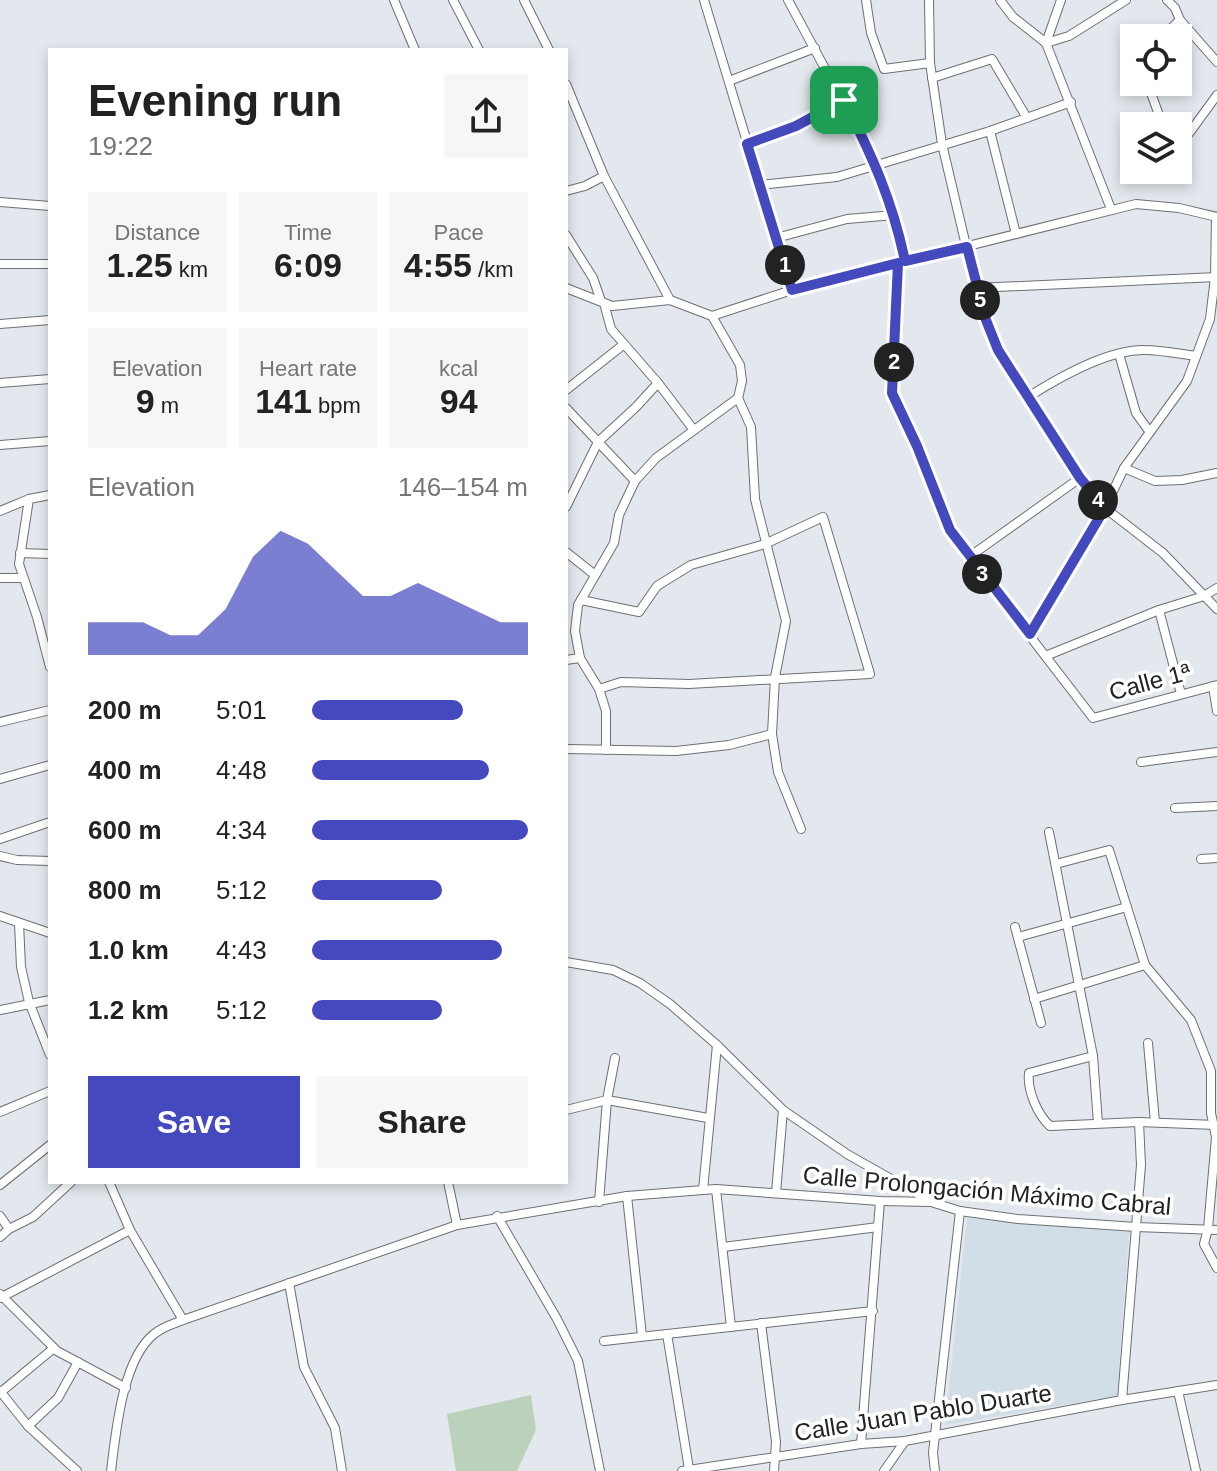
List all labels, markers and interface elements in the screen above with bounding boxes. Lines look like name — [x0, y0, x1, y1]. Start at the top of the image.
map controls — [1120, 24, 1192, 184]
button: locate — [1120, 24, 1192, 96]
pin — [810, 66, 878, 134]
button: share — [444, 74, 528, 158]
text: Evening run — [88, 76, 342, 125]
icon: arrive — [822, 78, 866, 122]
button: layers — [1120, 112, 1192, 184]
text: 19:22 — [88, 131, 153, 161]
text: Distance — [115, 220, 200, 245]
text: Time — [284, 220, 332, 245]
text: Pace — [434, 220, 484, 245]
pin: 1 — [765, 245, 805, 285]
text: 1.25 — [107, 246, 173, 284]
text: 6:09 — [274, 246, 342, 284]
text: 4:55 — [404, 246, 472, 284]
text: 1 — [779, 252, 791, 277]
text: km — [173, 257, 208, 282]
text: /km — [472, 257, 513, 282]
pin: 5 — [960, 280, 1000, 320]
text: 5 — [974, 287, 986, 312]
pin: 2 — [874, 342, 914, 382]
text: 2 — [888, 349, 900, 374]
text: Elevation — [112, 356, 203, 381]
text: Heart rate — [259, 356, 357, 381]
text: kcal — [439, 356, 478, 381]
text: 9 — [136, 382, 155, 420]
text: 141 — [255, 382, 312, 420]
text: 94 — [440, 382, 478, 420]
text: m — [155, 393, 179, 418]
text: bpm — [312, 393, 361, 418]
text: Elevation — [88, 472, 195, 502]
text: 146–154 m — [398, 472, 528, 502]
pin: 4 — [1078, 480, 1118, 520]
text: 4 — [1092, 487, 1104, 512]
pin: 3 — [962, 554, 1002, 594]
text: 3 — [976, 561, 988, 586]
street label: Calle 1ª — [1106, 658, 1194, 705]
text: 200 m — [88, 695, 162, 725]
text: 5:01 — [216, 695, 267, 725]
text: 400 m — [88, 755, 162, 785]
text: 4:48 — [216, 755, 267, 785]
text: 600 m — [88, 815, 162, 845]
text: 4:34 — [216, 815, 267, 845]
text: 800 m — [88, 875, 162, 905]
text: 5:12 — [216, 875, 267, 905]
text: 1.0 km — [88, 935, 169, 965]
text: 4:43 — [216, 935, 267, 965]
text: 1.2 km — [88, 995, 169, 1025]
text: 5:12 — [216, 995, 267, 1025]
button: Save — [88, 1076, 300, 1168]
button: Share — [316, 1076, 528, 1168]
street label: Calle Prolongación Máximo Cabral — [802, 1161, 1172, 1220]
street label: Calle Juan Pablo Duarte — [792, 1379, 1054, 1446]

